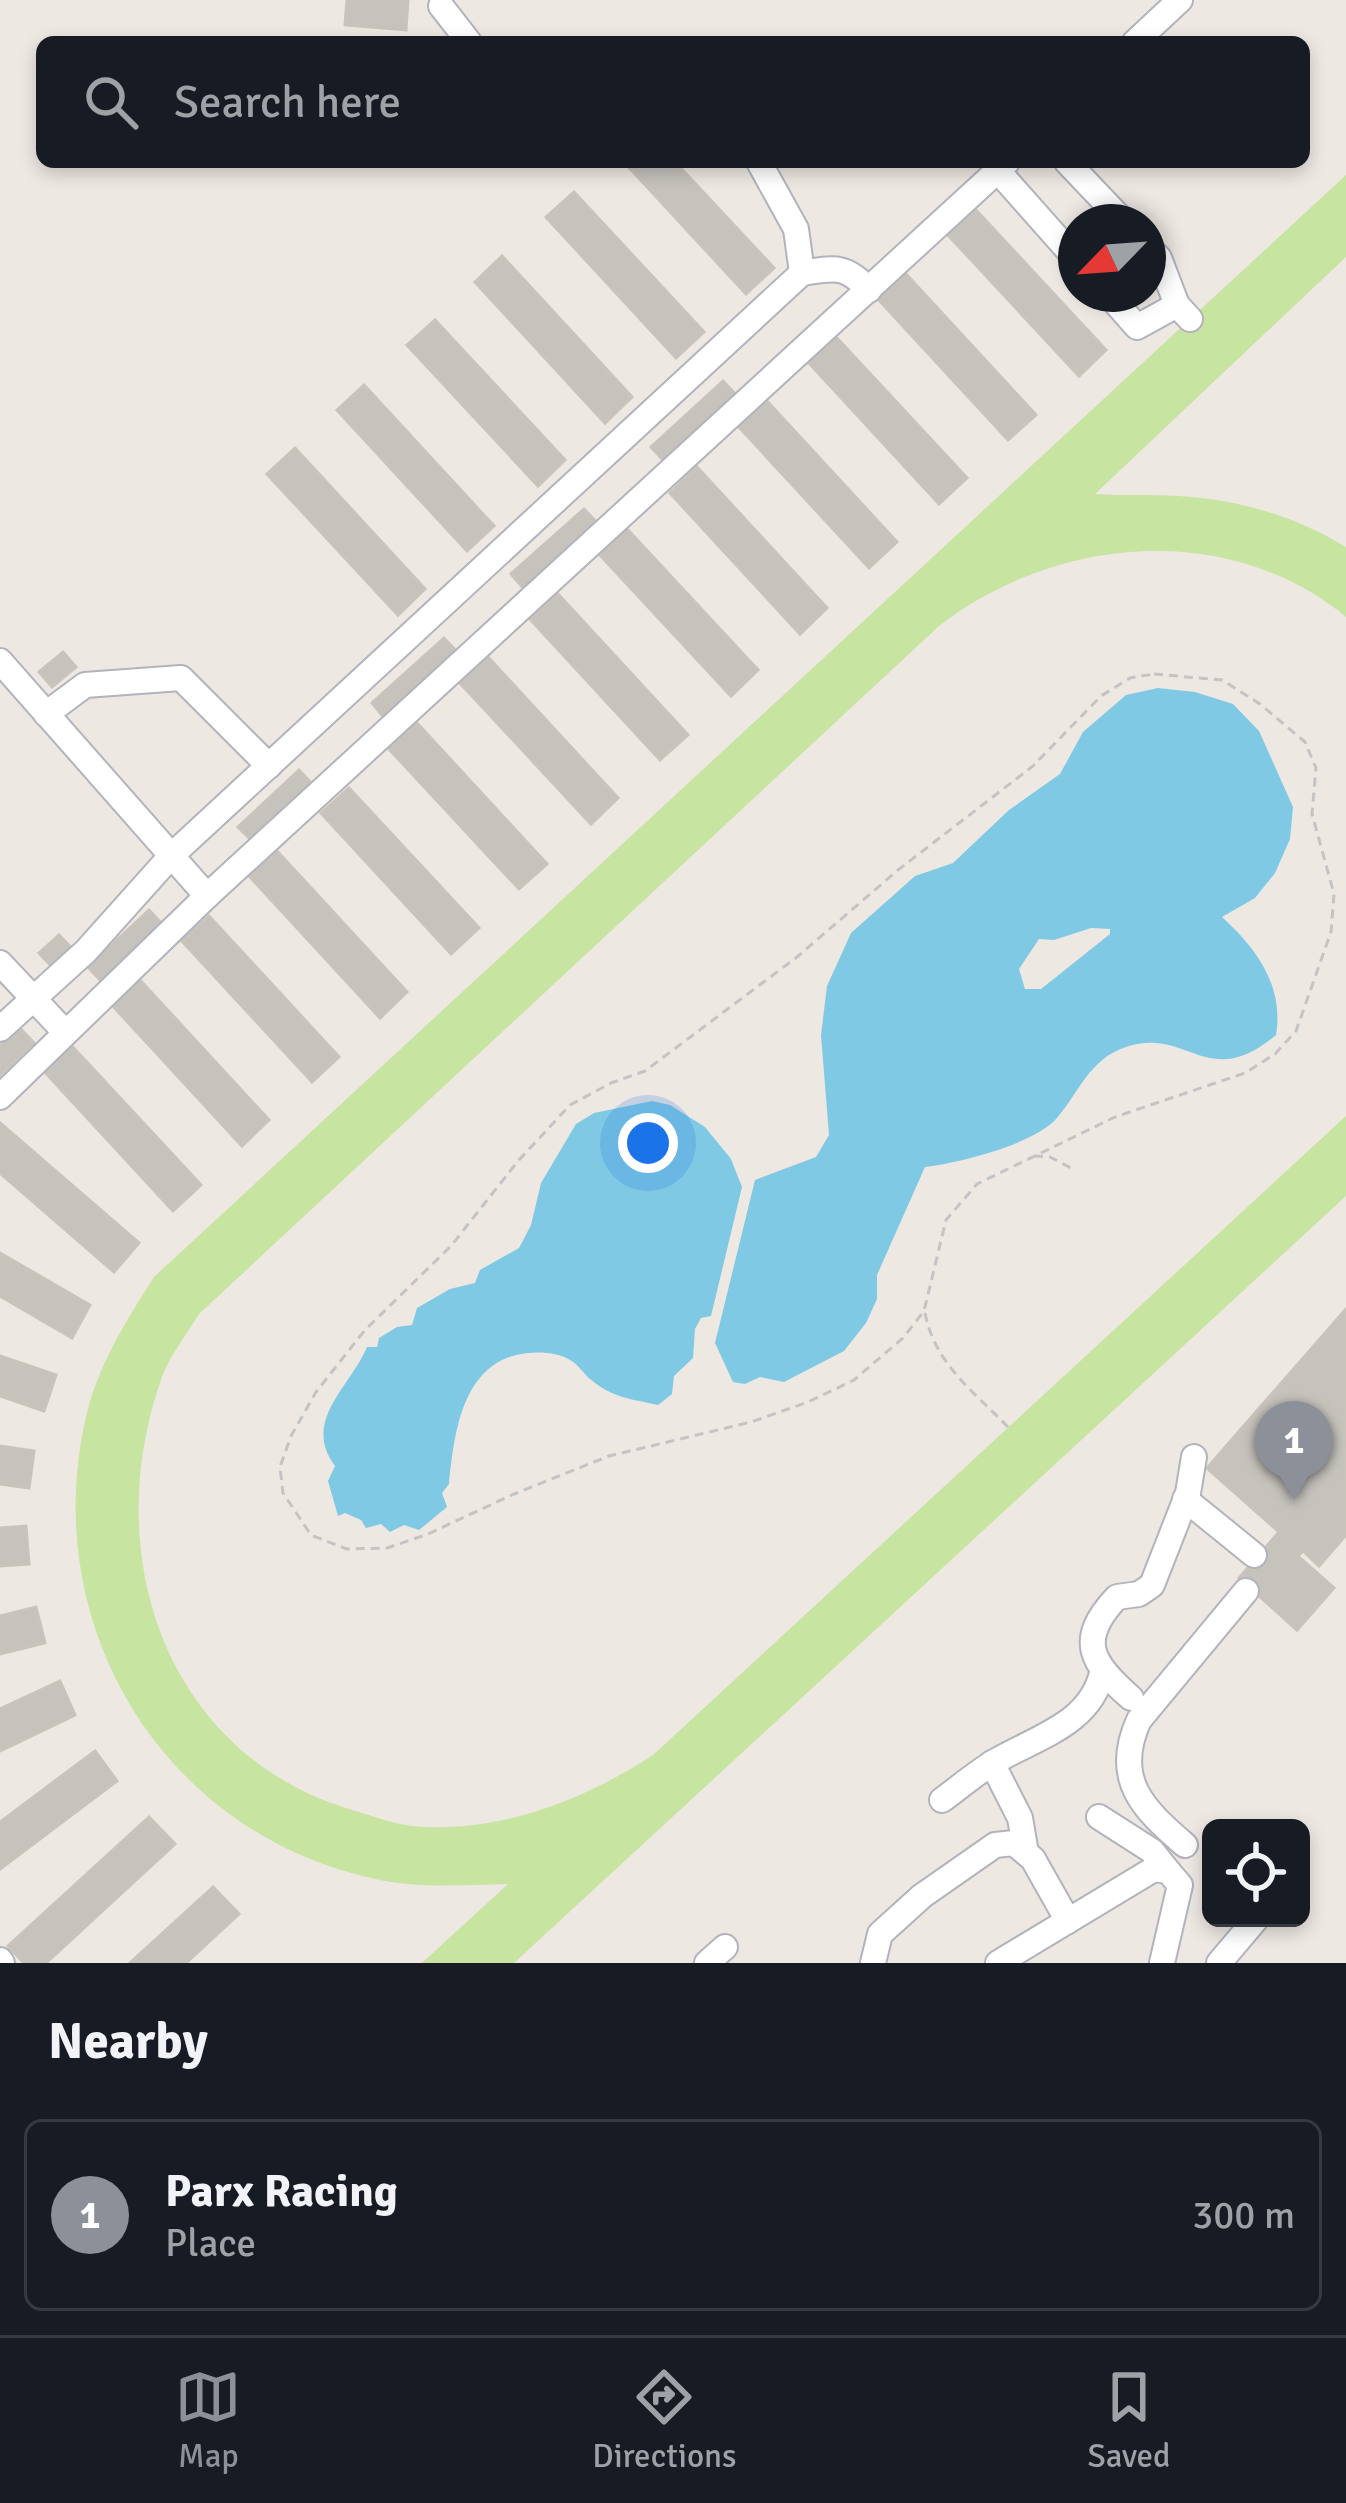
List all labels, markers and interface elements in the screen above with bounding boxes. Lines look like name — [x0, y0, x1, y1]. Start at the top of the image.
search box — [36, 36, 1310, 168]
icon: search — [78, 69, 144, 135]
text: Search here — [174, 75, 401, 130]
north arrow — [1058, 204, 1166, 312]
your location — [618, 1113, 678, 1173]
pin: 1 — [1255, 1401, 1333, 1500]
map controls — [1202, 1819, 1310, 1927]
button: locate — [1202, 1819, 1310, 1927]
text: Nearby — [48, 2010, 208, 2073]
text: Parx Racing — [165, 2164, 398, 2219]
text: 1 — [79, 2191, 101, 2239]
text: 300 m — [1192, 2191, 1295, 2239]
text: Place — [165, 2219, 256, 2267]
tab: Map — [175, 2364, 241, 2477]
tab: Directions — [592, 2364, 737, 2477]
tab: Saved — [1087, 2364, 1171, 2477]

